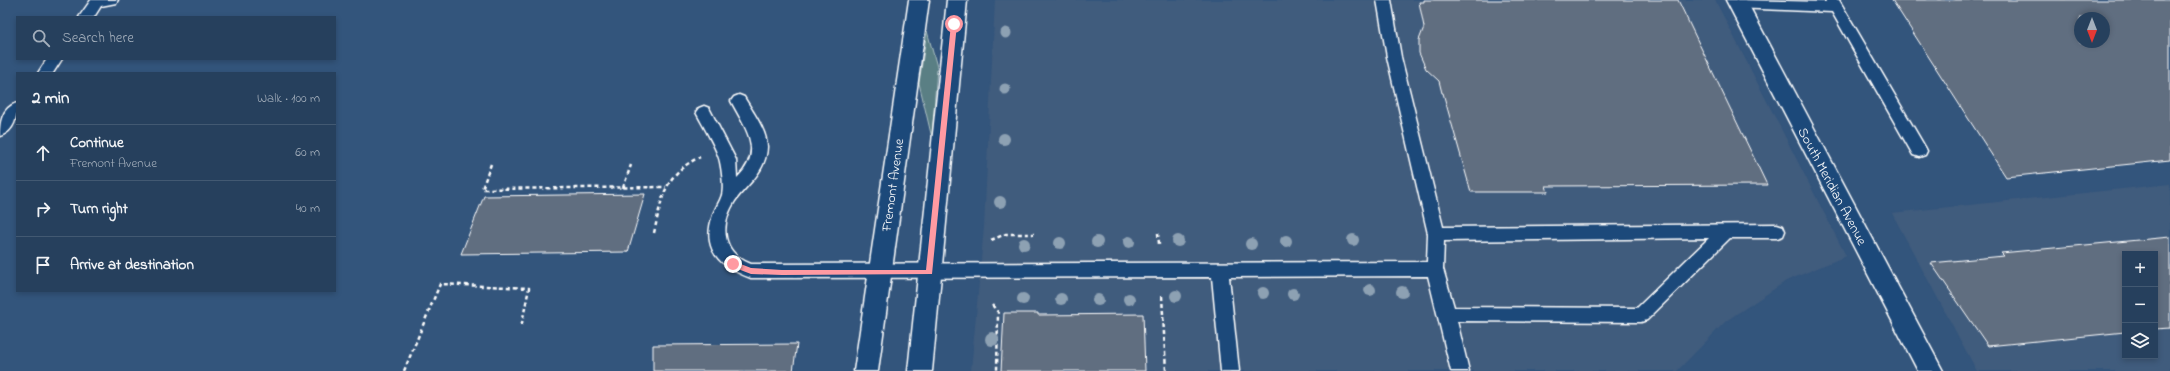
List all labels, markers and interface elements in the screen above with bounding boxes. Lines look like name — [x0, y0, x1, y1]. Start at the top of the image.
north arrow — [2074, 12, 2110, 48]
route start — [945, 15, 963, 33]
search box — [16, 16, 336, 60]
icon: search — [30, 27, 52, 49]
text: Search here — [62, 27, 134, 49]
text: 2 min — [32, 86, 69, 111]
text: Walk · 100 m — [257, 89, 320, 108]
street label: South Meridian Avenue — [1792, 124, 1872, 250]
text: Continue — [70, 132, 124, 154]
street label: Fremont Avenue — [876, 137, 911, 234]
icon: ahead — [32, 142, 54, 164]
text: 60 m — [295, 143, 320, 162]
text: Fremont Avenue — [70, 154, 157, 173]
icon: right — [32, 198, 54, 220]
text: Turn right — [70, 198, 128, 220]
text: 40 m — [296, 199, 320, 218]
map controls — [2122, 251, 2158, 359]
button: + — [2122, 251, 2158, 287]
icon: arrive — [32, 254, 54, 276]
text: Arrive at destination — [70, 254, 194, 276]
route end — [724, 255, 742, 273]
button: − — [2122, 287, 2158, 323]
button: layers — [2122, 323, 2158, 359]

